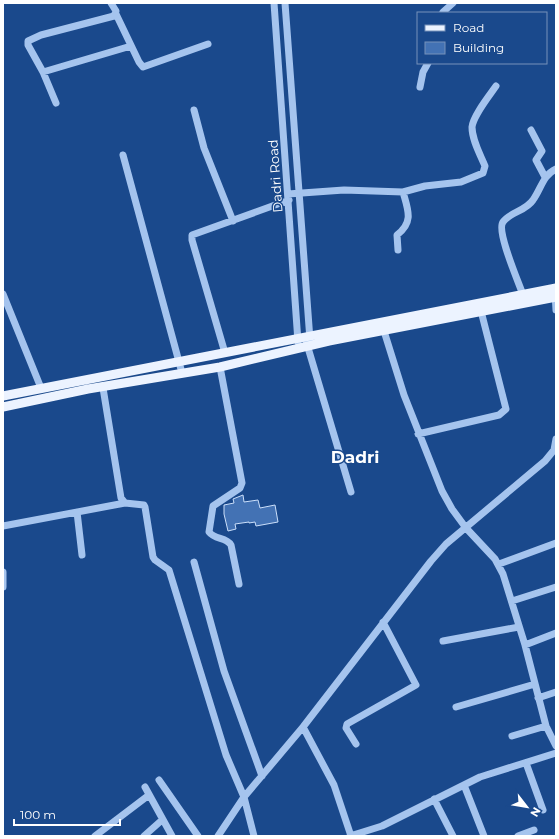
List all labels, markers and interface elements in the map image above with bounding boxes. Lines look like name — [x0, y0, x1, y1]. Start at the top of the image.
legend — [417, 12, 547, 64]
text: Road — [453, 20, 484, 35]
text: Building — [453, 40, 504, 55]
street label: Dadri Road — [264, 139, 286, 213]
district label: Dadri — [331, 447, 379, 467]
north arrow — [507, 787, 547, 827]
scale bar — [14, 801, 120, 827]
text: N — [527, 805, 544, 820]
text: 100 m — [20, 807, 56, 822]

